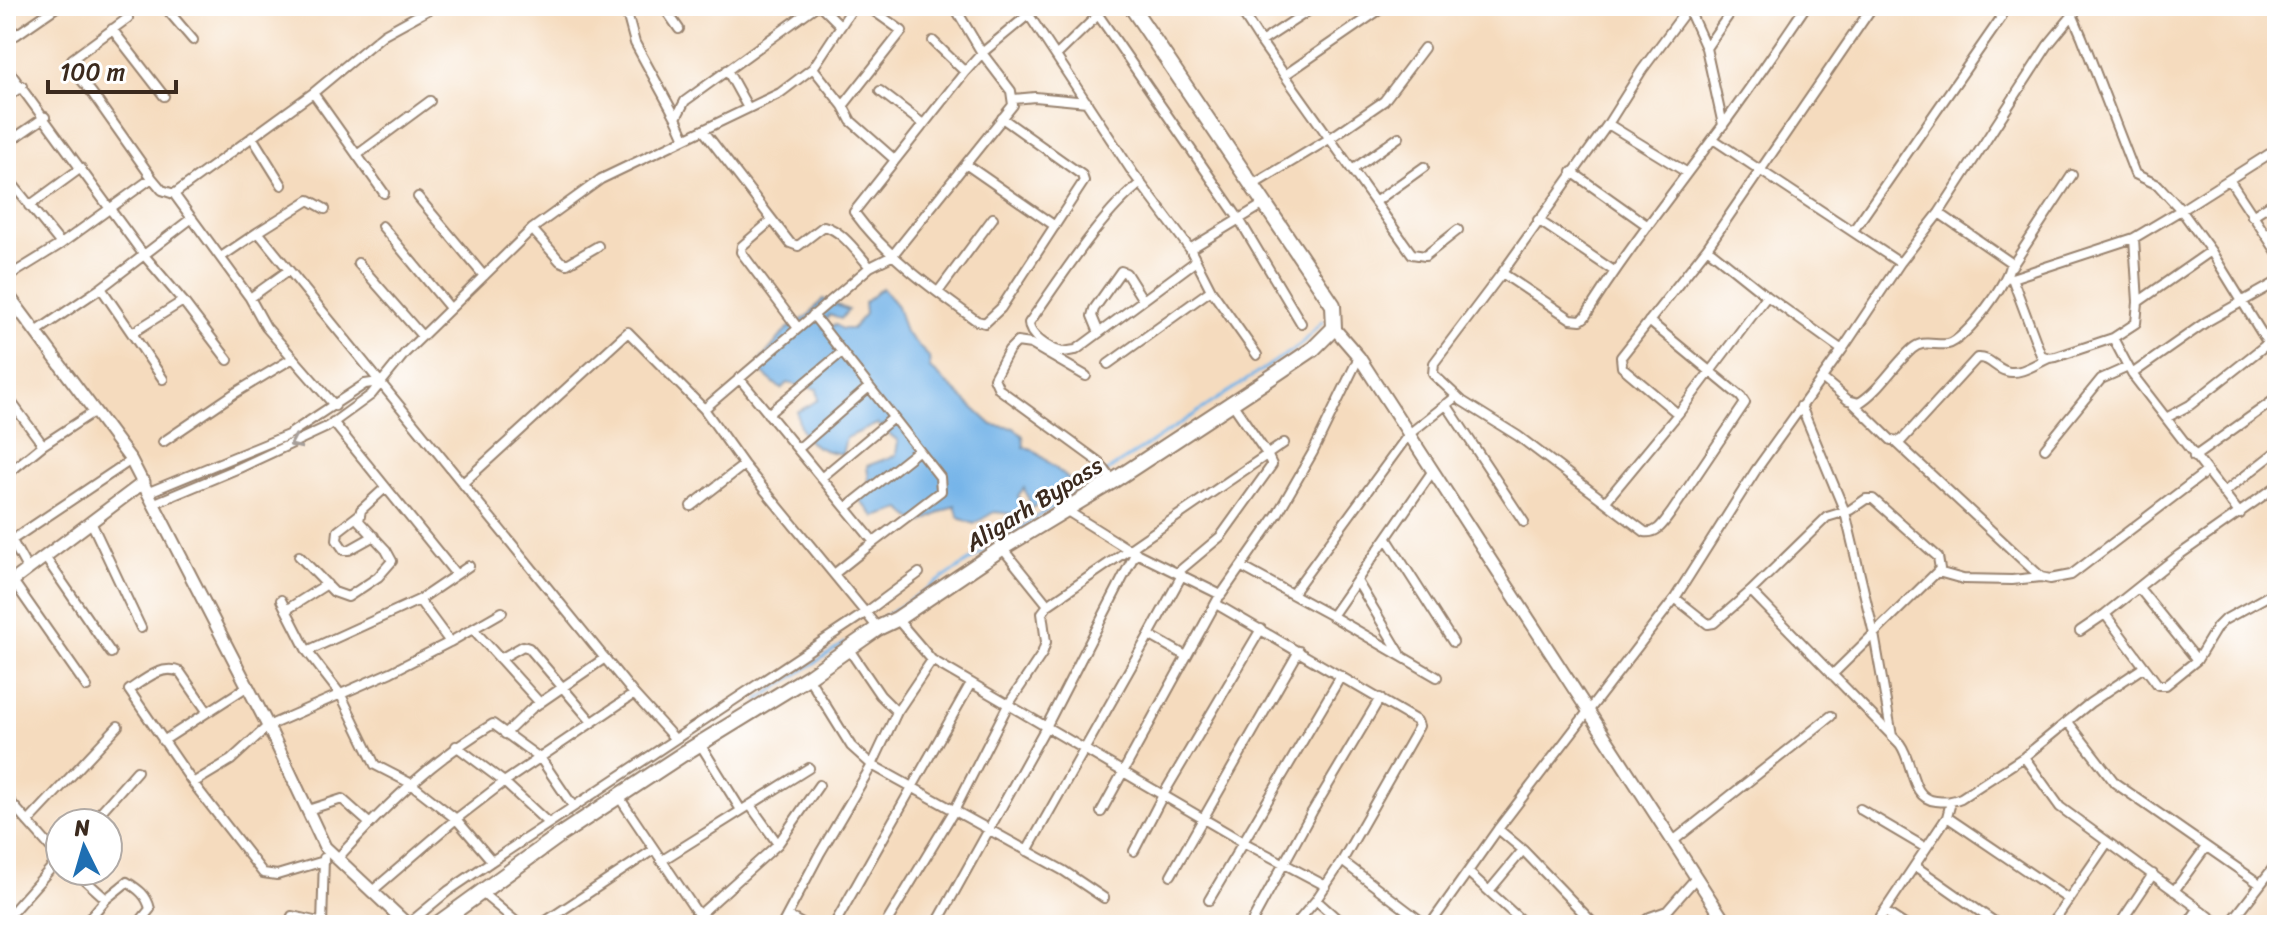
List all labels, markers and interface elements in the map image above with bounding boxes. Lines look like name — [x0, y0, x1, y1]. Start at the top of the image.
scale bar — [48, 44, 176, 94]
text: 100 m — [60, 51, 125, 93]
one-way arrow — [288, 434, 303, 450]
street label: Aligarh Bypass — [956, 445, 1111, 564]
north arrow — [44, 807, 124, 887]
text: N — [72, 807, 92, 848]

